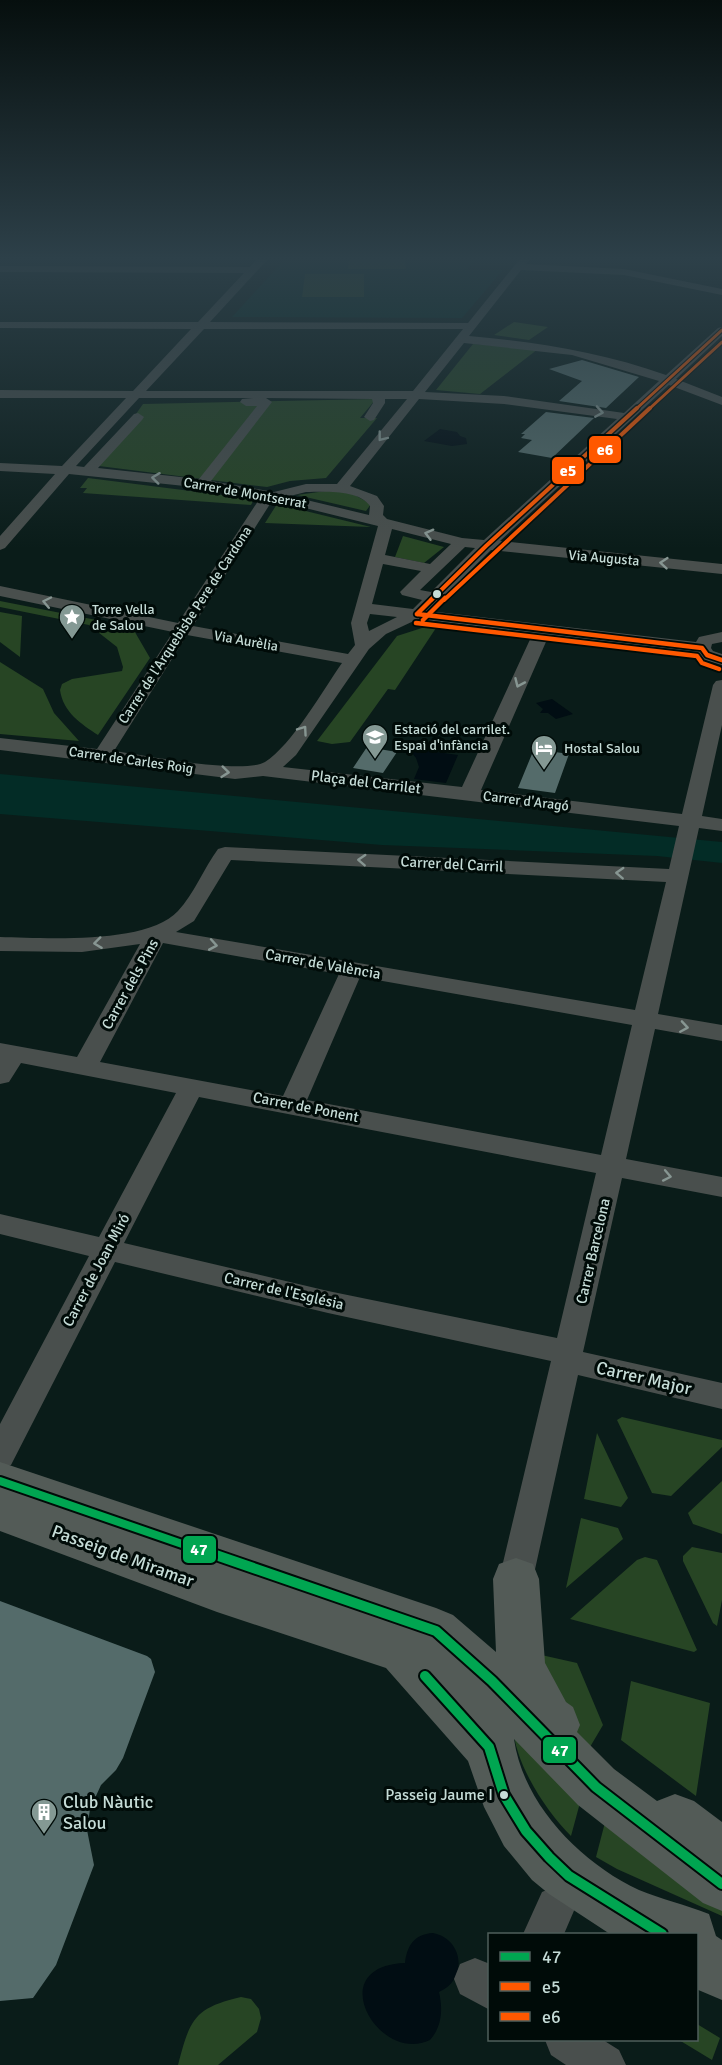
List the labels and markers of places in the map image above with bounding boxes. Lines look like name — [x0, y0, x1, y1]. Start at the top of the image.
unlabelled marker — [431, 588, 443, 600]
place label: Torre Vella de Salou — [92, 601, 155, 634]
place icon: Torre Vella de Salou — [57, 602, 87, 640]
place label: Estació del carrilet. Espai d'infància — [394, 721, 510, 754]
school or university icon: Estació del carrilet. Espai d'infància — [360, 722, 390, 760]
hotel icon: Hostal Salou — [529, 733, 559, 771]
place label: Hostal Salou — [564, 740, 640, 757]
place label: Passeig Jaume I — [385, 1785, 493, 1805]
marker: Passeig Jaume I — [498, 1789, 510, 1801]
place label: Club Nàutic Salou — [63, 1791, 153, 1834]
building icon: Club Nàutic Salou — [29, 1797, 59, 1835]

